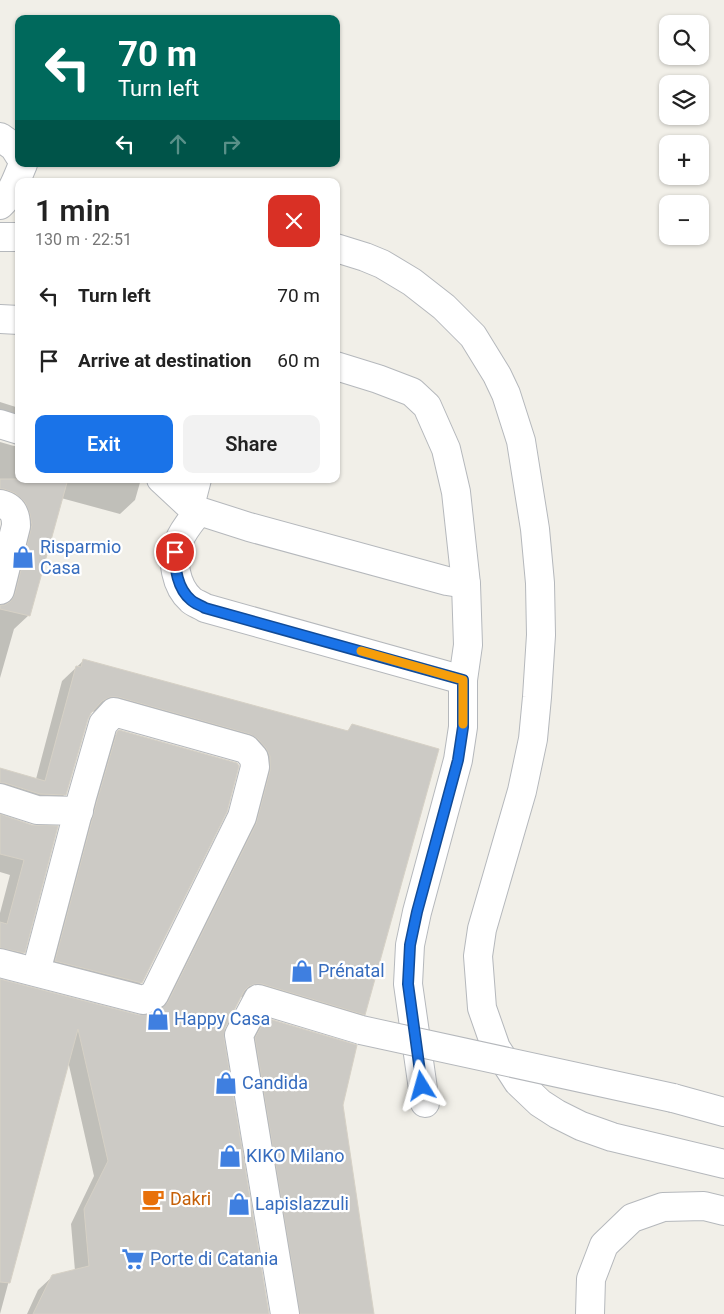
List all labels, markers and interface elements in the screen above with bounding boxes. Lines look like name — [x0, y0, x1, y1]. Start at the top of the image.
map controls — [659, 15, 709, 245]
button: search — [659, 15, 709, 65]
text: 70 m — [118, 34, 197, 75]
icon: left — [35, 35, 100, 100]
button: layers — [659, 75, 709, 125]
text: Turn left — [118, 76, 199, 101]
icon: left — [111, 130, 139, 158]
icon: ahead — [164, 130, 192, 158]
icon: right — [217, 130, 245, 158]
button: + — [659, 135, 709, 185]
text: 1 min — [35, 193, 110, 228]
button: close — [268, 195, 320, 247]
button: − — [659, 195, 709, 245]
text: 130 m · 22:51 — [35, 230, 132, 249]
icon: left — [35, 282, 63, 310]
text: Turn left — [78, 284, 151, 307]
text: 70 m — [277, 284, 320, 307]
icon: arrive — [35, 347, 63, 375]
text: Arrive at destination — [78, 349, 251, 372]
text: 60 m — [277, 349, 320, 372]
button: Exit — [35, 415, 173, 473]
button: Share — [183, 415, 320, 473]
pin — [154, 531, 196, 573]
place label: Risparmio Casa — [40, 536, 121, 578]
icon: arrive — [161, 538, 189, 566]
shop icon: Risparmio Casa — [10, 544, 36, 570]
shop icon: Prénatal — [289, 958, 315, 984]
place label: Prénatal — [318, 960, 385, 981]
shop icon: Happy Casa — [145, 1006, 171, 1032]
place label: Happy Casa — [174, 1008, 270, 1029]
position arrow — [395, 1059, 447, 1111]
shop icon: Candida — [213, 1070, 239, 1096]
place label: Candida — [242, 1072, 308, 1093]
shop icon: KIKO Milano — [217, 1143, 243, 1169]
place label: KIKO Milano — [246, 1145, 345, 1166]
cafe icon: Dakri — [140, 1186, 166, 1212]
place label: Dakri — [170, 1188, 211, 1209]
shop icon: Lapislazzuli — [226, 1191, 252, 1217]
place label: Lapislazzuli — [255, 1193, 349, 1214]
supermarket icon: Porte di Catania — [120, 1246, 146, 1272]
place label: Porte di Catania — [150, 1248, 278, 1269]

